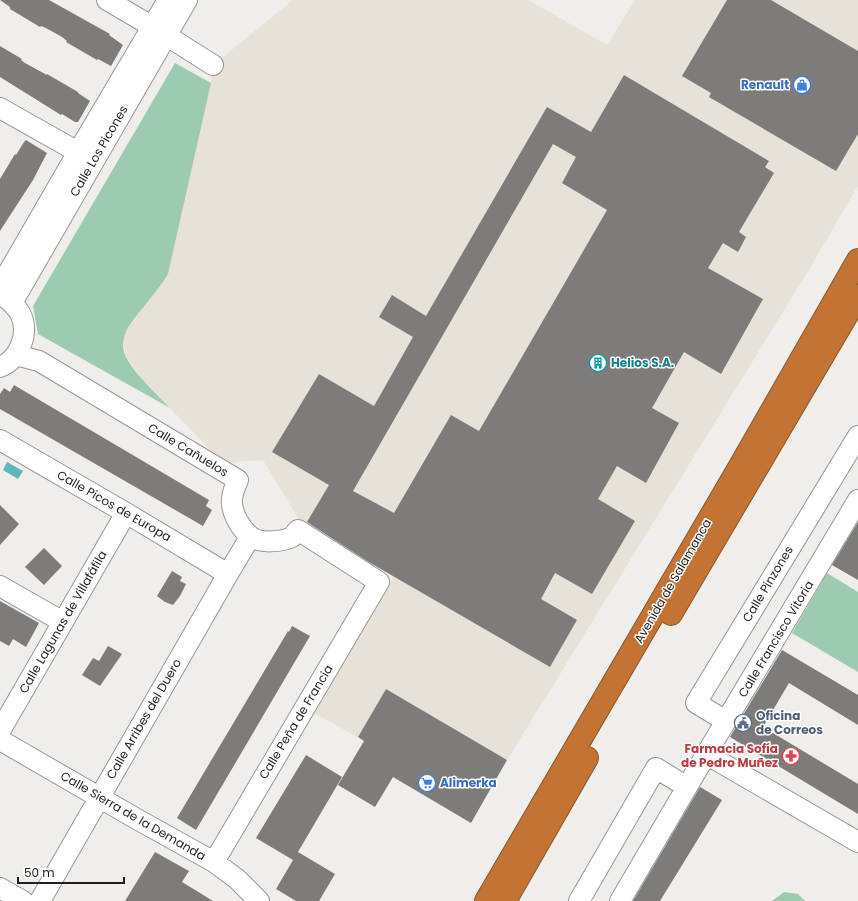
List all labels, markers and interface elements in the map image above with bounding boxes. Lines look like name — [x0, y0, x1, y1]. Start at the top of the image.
shop icon: Renault — [792, 75, 812, 95]
place label: Renault — [741, 76, 789, 93]
street label: Calle Los Picones — [66, 102, 132, 199]
building icon: Helios S.A. — [588, 353, 608, 373]
place label: Helios S.A. — [611, 354, 674, 371]
street label: Calle Cañuelos — [145, 419, 232, 480]
street label: Calle Picos de Europa — [54, 466, 174, 545]
street label: Avenida de Salamanca — [630, 516, 715, 646]
street label: Calle Pinzones — [738, 542, 797, 625]
street label: Calle Lagunas de Villafáfila — [15, 547, 110, 696]
street label: Calle Francisco Vitoria — [734, 577, 817, 700]
street label: Calle Arribes del Duero — [102, 655, 185, 782]
street label: Calle Peña de Francia — [255, 661, 337, 782]
place label: Oficina de Correos — [756, 707, 823, 738]
public building icon: Oficina de Correos — [733, 713, 753, 733]
place label: Farmacia Sofía de Pedro Muñez — [681, 740, 778, 771]
pharmacy icon: Farmacia Sofía de Pedro Muñez — [781, 746, 801, 766]
street label: Calle Sierra de la Demanda — [58, 767, 209, 864]
supermarket icon: Alimerka — [417, 773, 437, 793]
place label: Alimerka — [440, 774, 497, 791]
scale bar — [18, 859, 124, 885]
text: 50 m — [24, 864, 55, 881]

